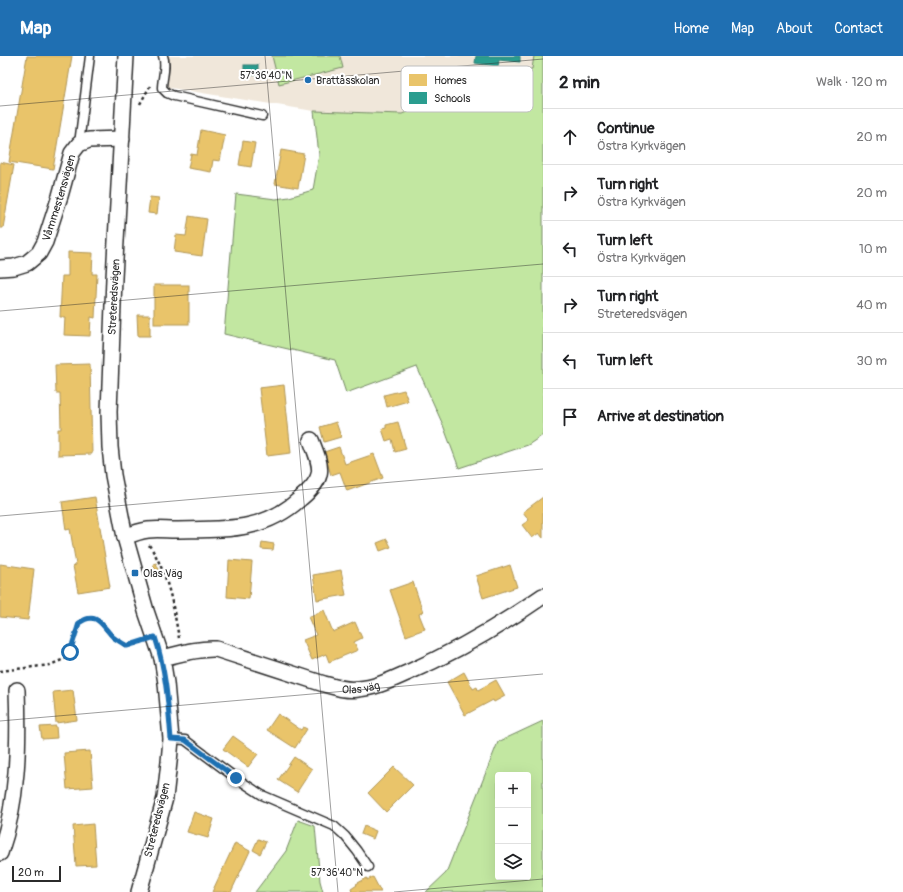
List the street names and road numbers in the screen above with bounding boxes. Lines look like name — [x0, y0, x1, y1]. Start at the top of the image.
street label: Våmmestensvägen — [39, 153, 78, 243]
street label: Streteredsvägen — [106, 259, 122, 335]
street label: Olas väg — [341, 678, 382, 696]
street label: Streteredsvägen — [141, 781, 173, 859]

